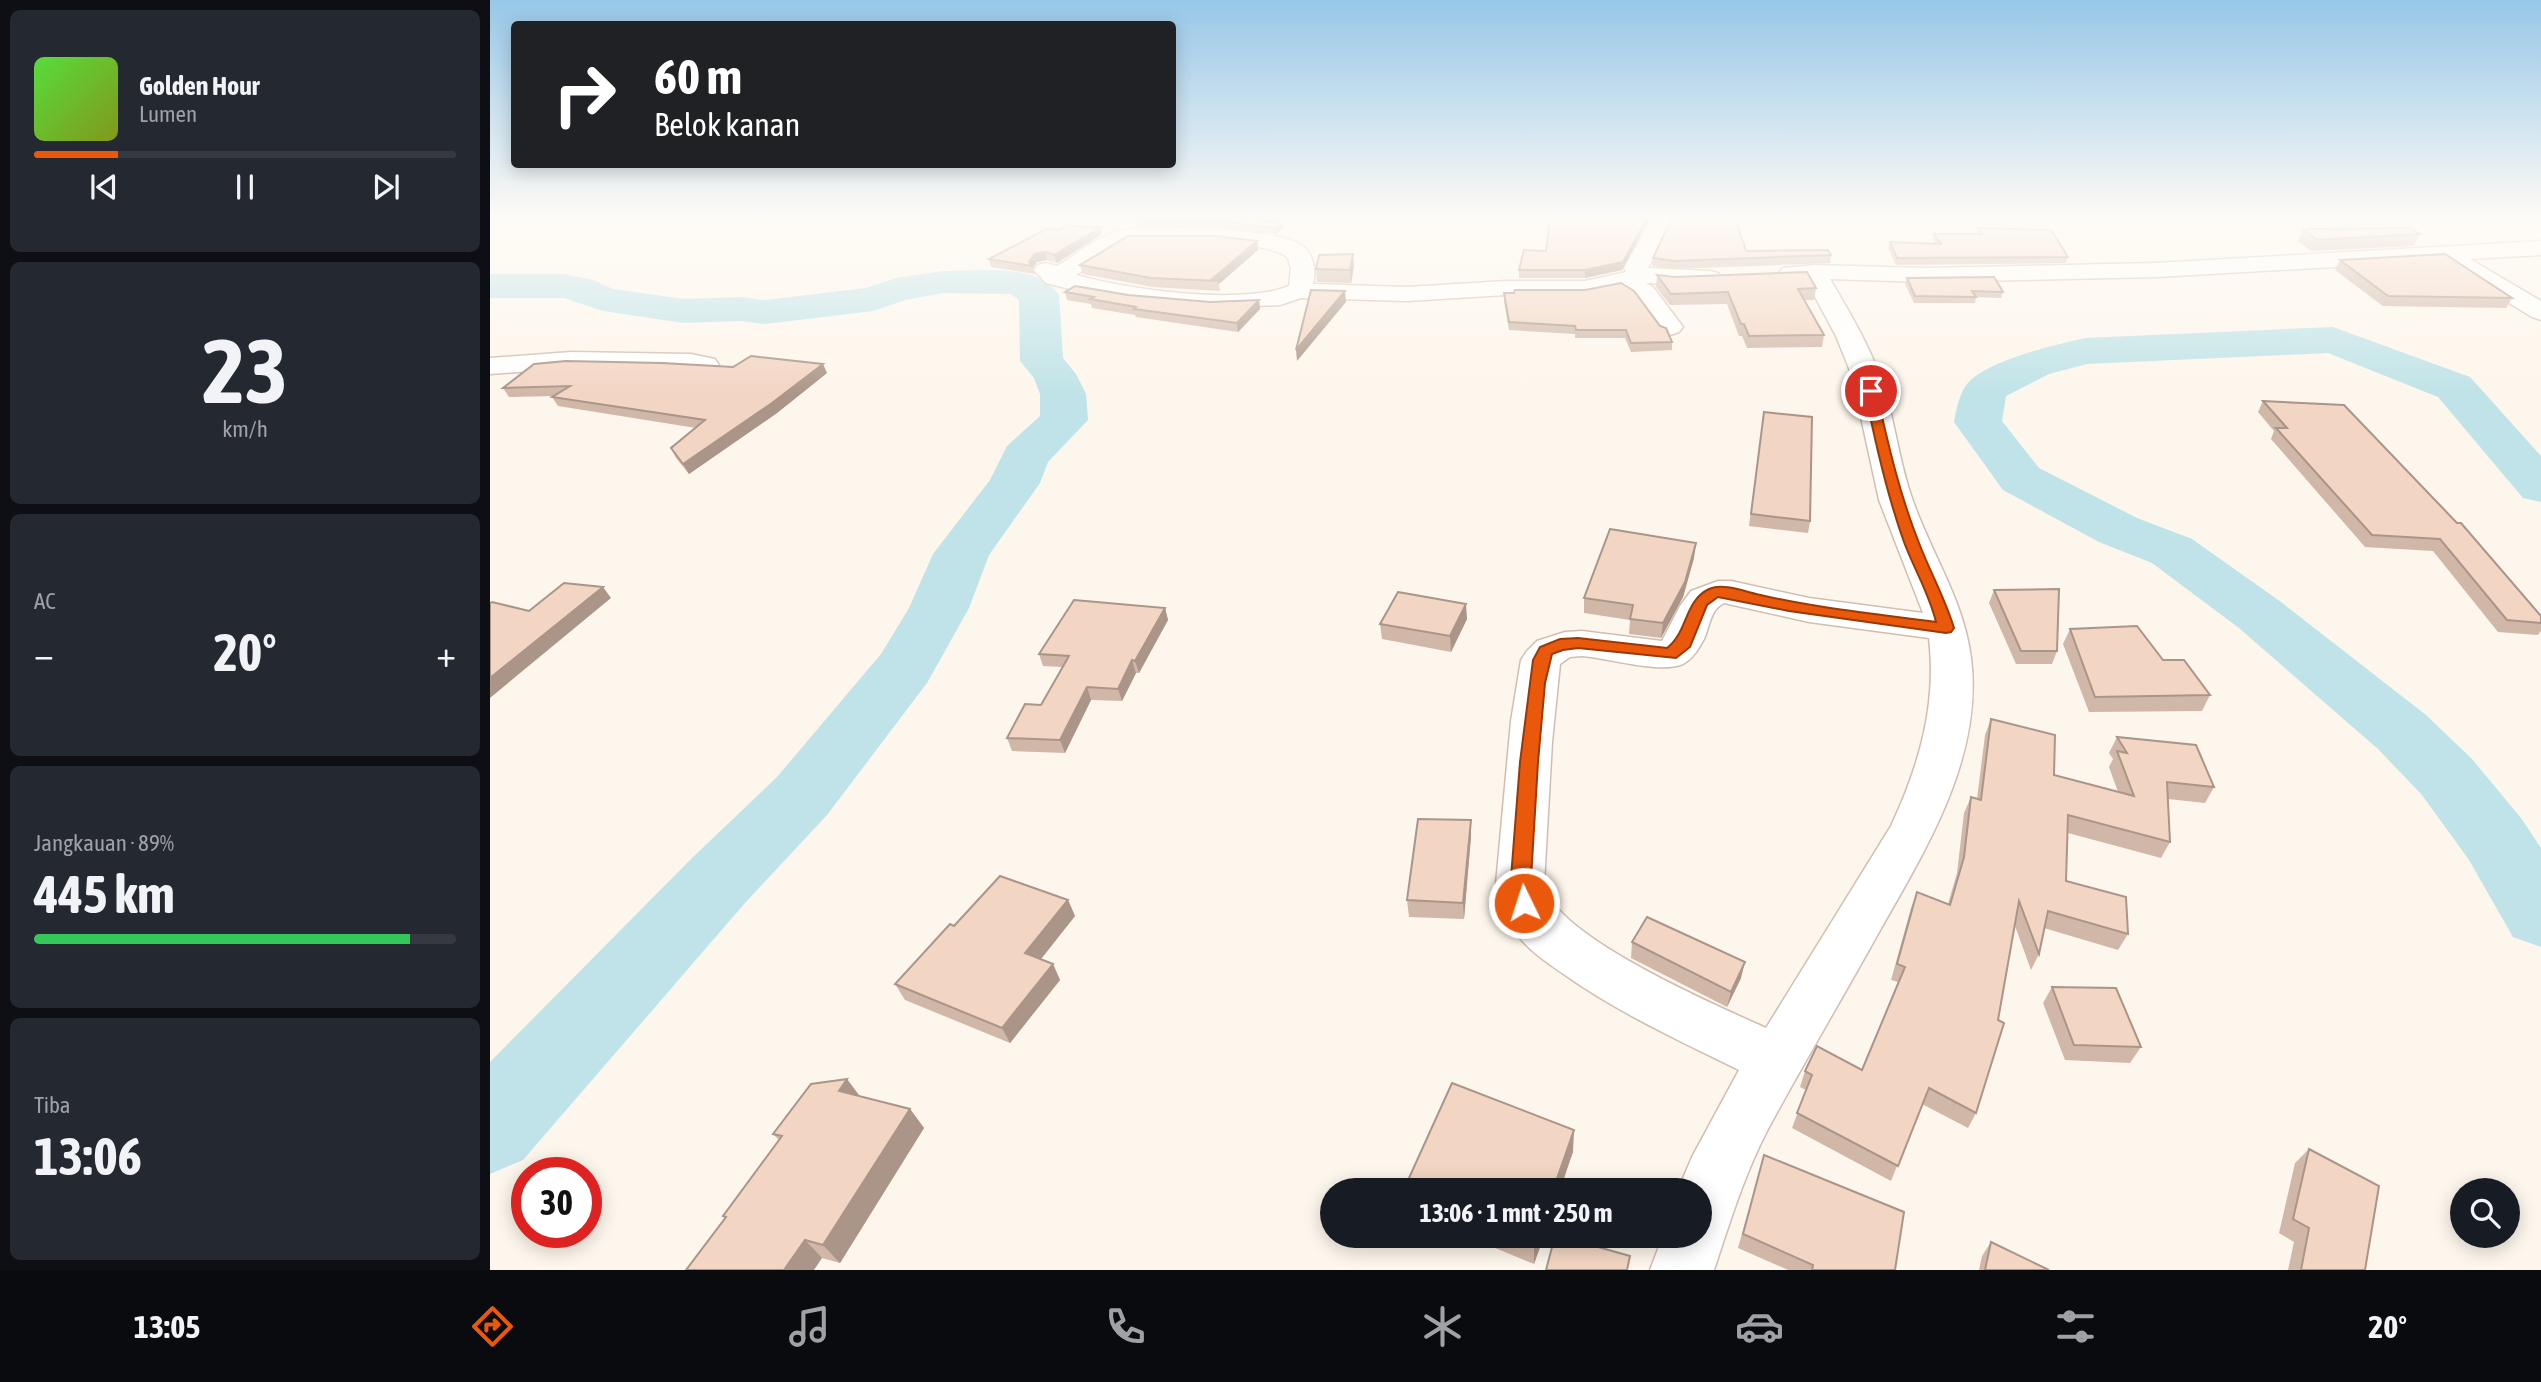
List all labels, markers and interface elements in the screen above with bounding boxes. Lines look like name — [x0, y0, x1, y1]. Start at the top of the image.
text: 60 m — [654, 48, 742, 104]
icon: right — [539, 49, 630, 140]
text: Golden Hour — [139, 71, 259, 101]
text: Lumen — [139, 101, 197, 127]
text: Belok kanan — [654, 106, 800, 143]
icon: previous — [85, 168, 123, 206]
icon: pause — [226, 168, 264, 206]
icon: next — [367, 168, 405, 206]
text: 23 — [202, 318, 288, 422]
pin — [1841, 361, 1901, 421]
icon: arrive — [1852, 372, 1890, 410]
text: km/h — [222, 416, 268, 442]
text: AC — [34, 588, 56, 614]
text: 20° — [213, 622, 277, 682]
text: − — [34, 632, 54, 675]
text: + — [436, 632, 456, 675]
text: Jangkauan · 89% — [34, 830, 174, 856]
text: 445 km — [34, 864, 175, 924]
position arrow — [1487, 866, 1561, 940]
text: Tiba — [34, 1092, 71, 1118]
text: 13:06 — [34, 1126, 142, 1186]
speed limit sign: 30 — [511, 1157, 602, 1248]
map controls — [2450, 1178, 2520, 1248]
button: search — [2450, 1178, 2520, 1248]
text: 13:06 · 1 mnt · 250 m — [1420, 1198, 1612, 1228]
icon: directions — [468, 1302, 517, 1351]
icon: music — [785, 1302, 834, 1351]
icon: phone — [1101, 1302, 1150, 1351]
icon: climate — [1418, 1302, 1467, 1351]
icon: car — [1735, 1302, 1784, 1351]
icon: filters — [2051, 1302, 2100, 1351]
text: 13:05 — [134, 1308, 200, 1345]
text: 20° — [2368, 1308, 2407, 1345]

